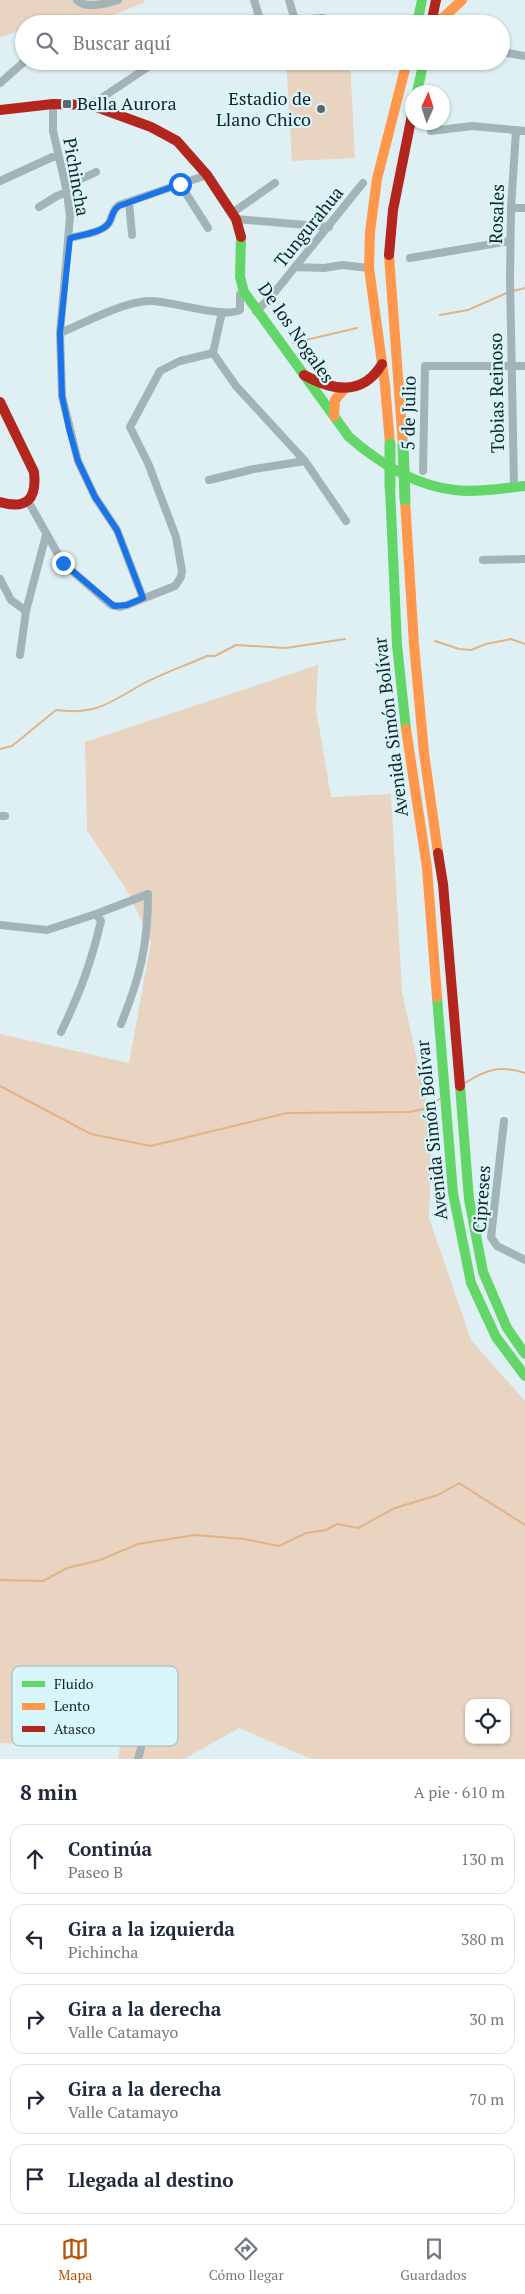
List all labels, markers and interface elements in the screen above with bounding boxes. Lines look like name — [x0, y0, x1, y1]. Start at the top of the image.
search box — [15, 15, 510, 70]
icon: search — [33, 29, 61, 57]
text: Buscar aquí — [73, 30, 171, 55]
north arrow — [405, 85, 450, 130]
place label: Estadio de Llano Chico — [216, 86, 311, 131]
place label: Bella Aurora — [77, 91, 177, 115]
marker: Bella Aurora — [61, 98, 73, 110]
marker: Estadio de Llano Chico — [315, 103, 327, 115]
street label: Pichincha — [58, 136, 96, 218]
route start — [169, 173, 192, 196]
street label: Tungurahua — [268, 181, 348, 272]
street label: Rosales — [483, 183, 509, 244]
street label: De los Nogales — [253, 277, 340, 388]
street label: Tobias Reinoso — [483, 333, 509, 453]
street label: 5 de Julio — [395, 375, 421, 451]
route end — [52, 552, 75, 575]
street label: Avenida Simón Bolívar — [367, 636, 413, 818]
street label: Avenida Simón Bolívar — [410, 1039, 452, 1221]
street label: Cipreses — [467, 1164, 495, 1234]
legend — [12, 1666, 178, 1746]
text: Fluido — [54, 1674, 94, 1693]
text: Lento — [54, 1696, 90, 1715]
map controls — [465, 1699, 510, 1744]
button: locate — [465, 1699, 510, 1744]
text: Atasco — [54, 1719, 95, 1738]
text: 8 min — [20, 1778, 77, 1806]
text: A pie · 610 m — [414, 1781, 505, 1803]
text: Continúa — [68, 1836, 152, 1861]
icon: ahead — [21, 1845, 49, 1873]
text: 130 m — [461, 1848, 504, 1870]
text: Paseo B — [68, 1861, 123, 1883]
text: Gira a la izquierda — [68, 1916, 235, 1941]
icon: left — [21, 1925, 49, 1953]
text: 380 m — [461, 1928, 504, 1950]
text: Pichincha — [68, 1941, 138, 1963]
text: Gira a la derecha — [68, 1996, 221, 2021]
icon: right — [21, 2005, 49, 2033]
text: 30 m — [469, 2008, 504, 2030]
text: Valle Catamayo — [68, 2021, 178, 2043]
text: Gira a la derecha — [68, 2076, 221, 2101]
icon: right — [21, 2085, 49, 2113]
text: 70 m — [469, 2088, 504, 2110]
text: Valle Catamayo — [68, 2101, 178, 2123]
icon: arrive — [21, 2165, 49, 2193]
text: Llegada al destino — [68, 2167, 234, 2192]
tab: Mapa — [58, 2235, 92, 2284]
tab: Cómo llegar — [209, 2235, 284, 2284]
tab: Guardados — [400, 2235, 467, 2284]

